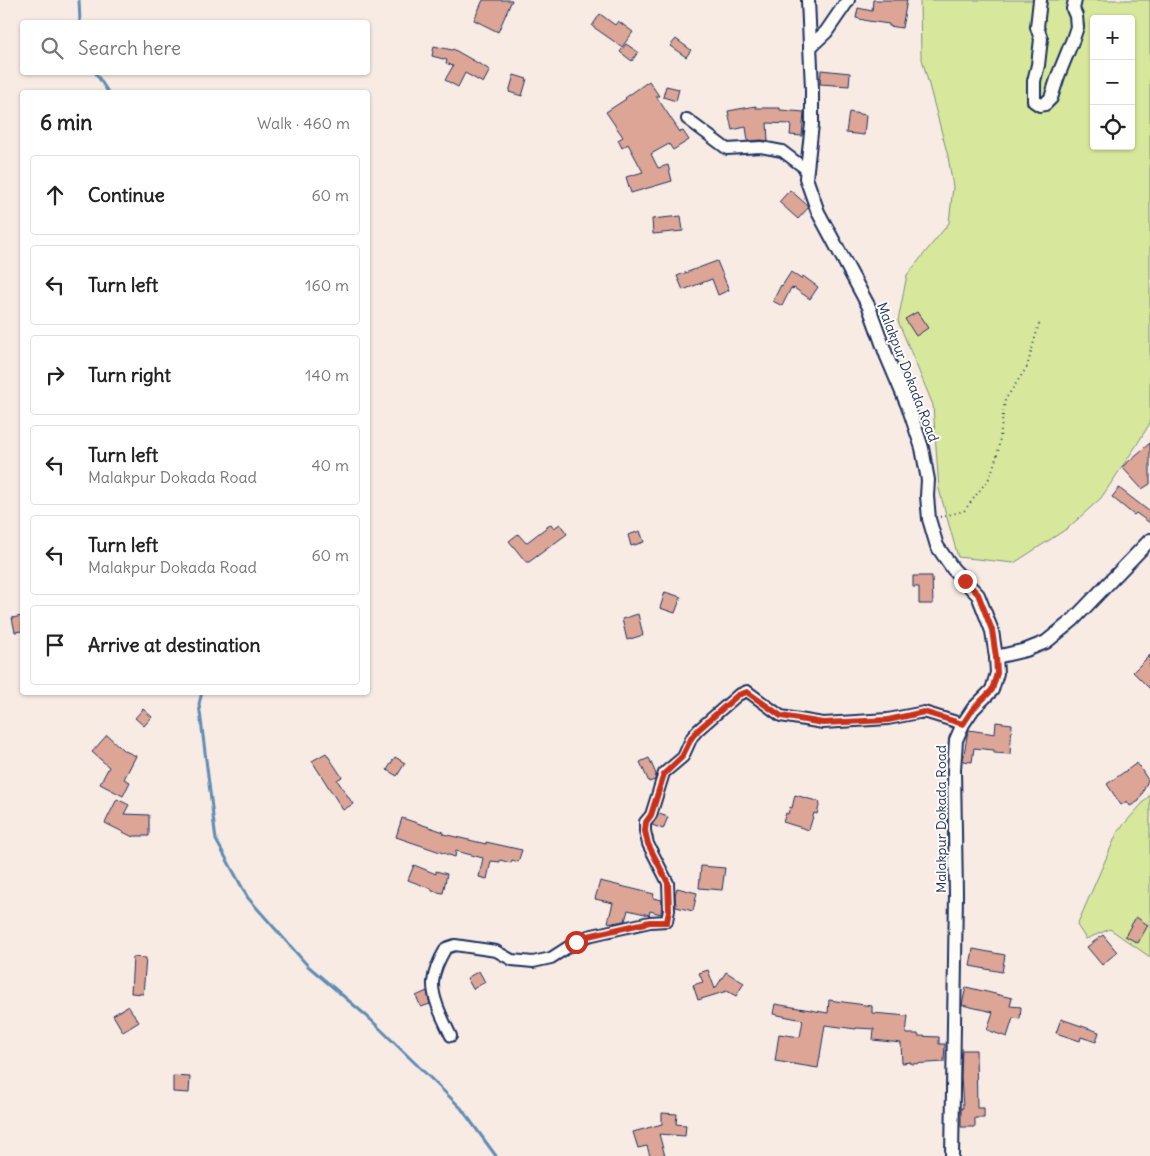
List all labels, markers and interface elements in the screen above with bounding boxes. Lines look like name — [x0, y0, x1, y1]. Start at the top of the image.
map controls — [1090, 15, 1135, 150]
button: + — [1090, 15, 1135, 60]
search box — [20, 20, 370, 75]
icon: search — [38, 34, 66, 62]
text: Search here — [78, 36, 181, 60]
button: − — [1090, 60, 1135, 105]
button: locate — [1090, 105, 1135, 150]
text: 6 min — [40, 109, 92, 136]
text: Walk · 460 m — [257, 113, 350, 133]
icon: ahead — [41, 181, 69, 209]
text: Continue — [88, 183, 165, 207]
text: 60 m — [311, 185, 349, 205]
icon: left — [41, 271, 69, 299]
text: Turn left — [88, 273, 158, 297]
text: 160 m — [305, 275, 349, 295]
street label: Malakpur Dokada Road — [873, 300, 943, 444]
icon: right — [41, 361, 69, 389]
text: Turn right — [88, 363, 171, 387]
text: 140 m — [305, 365, 349, 385]
text: Turn left — [88, 443, 158, 467]
icon: left — [41, 451, 69, 479]
text: 40 m — [311, 455, 349, 475]
text: Malakpur Dokada Road — [88, 467, 257, 487]
text: Turn left — [88, 533, 158, 557]
icon: left — [41, 541, 69, 569]
text: 60 m — [311, 545, 349, 565]
text: Malakpur Dokada Road — [88, 557, 257, 577]
route end — [954, 570, 977, 593]
icon: arrive — [41, 631, 69, 659]
text: Arrive at destination — [88, 633, 261, 657]
street label: Malakpur Dokada Road — [932, 745, 950, 893]
route start — [565, 931, 588, 954]

